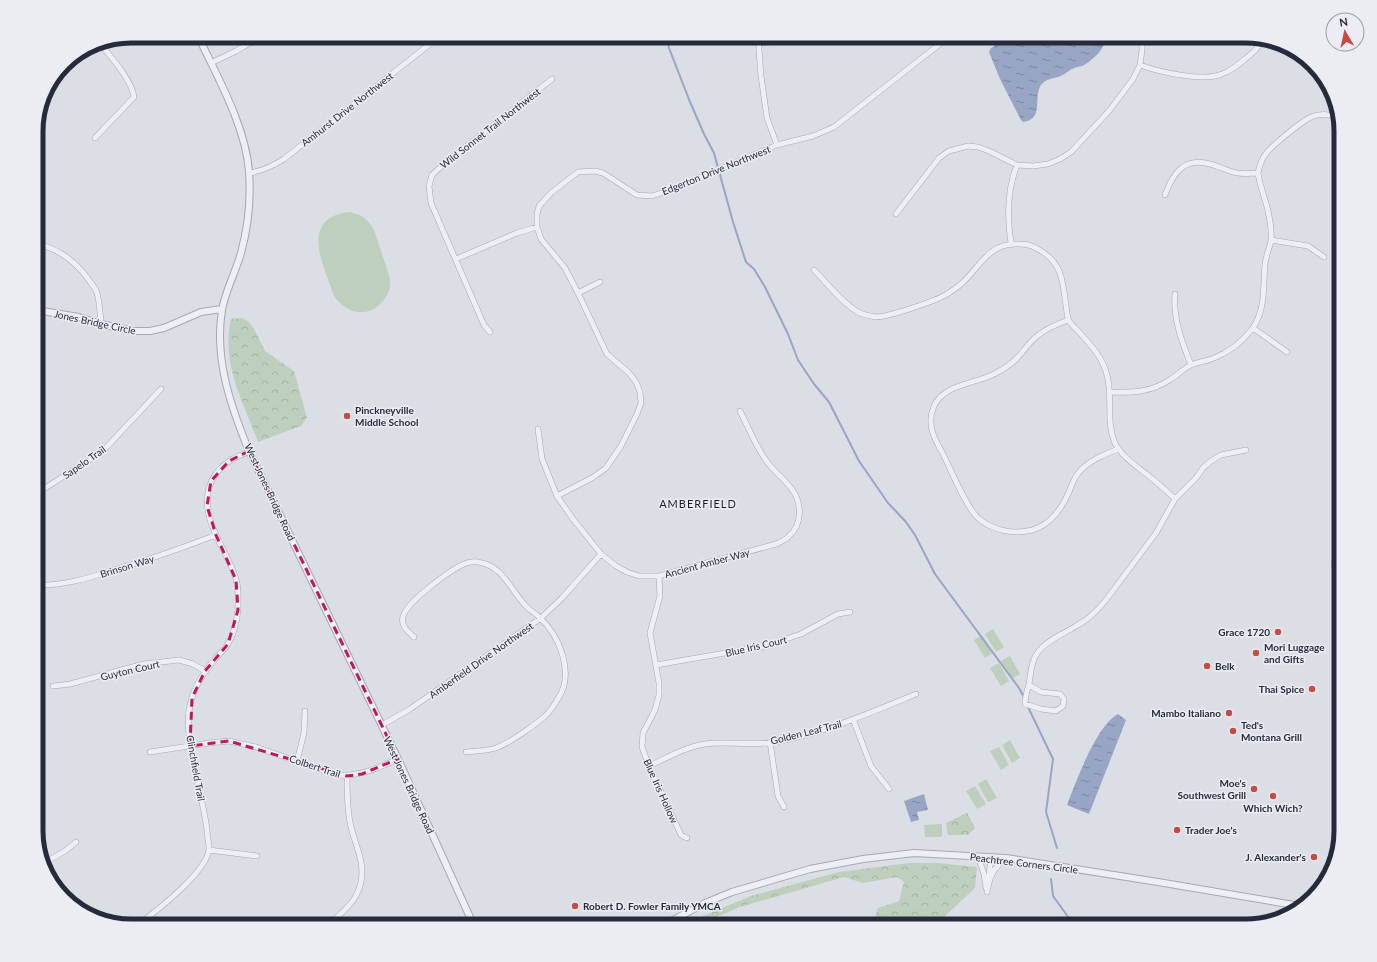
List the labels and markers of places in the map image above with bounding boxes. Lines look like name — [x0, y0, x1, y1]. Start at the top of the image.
place label: Pinckneyville Middle School — [355, 404, 418, 428]
marker: Pinckneyville Middle School — [342, 411, 352, 421]
place label: Grace 1720 — [1218, 626, 1270, 638]
marker: Grace 1720 — [1273, 627, 1283, 637]
place label: Mori Luggage and Gifts — [1264, 641, 1325, 665]
marker: Mori Luggage and Gifts — [1251, 648, 1261, 658]
place label: Belk — [1215, 660, 1235, 672]
marker: Belk — [1202, 661, 1212, 671]
place label: Thai Spice — [1259, 683, 1305, 695]
marker: Thai Spice — [1307, 684, 1317, 694]
place label: Mambo Italiano — [1151, 707, 1221, 719]
marker: Mambo Italiano — [1224, 708, 1234, 718]
place label: Ted's Montana Grill — [1241, 719, 1302, 743]
marker: Ted's Montana Grill — [1228, 726, 1238, 736]
place label: Moe's Southwest Grill — [1178, 777, 1247, 801]
marker: Moe's Southwest Grill — [1249, 784, 1259, 794]
marker: Which Wich? — [1268, 791, 1278, 801]
place label: Which Wich? — [1243, 802, 1303, 814]
place label: Trader Joe's — [1185, 824, 1237, 836]
marker: Trader Joe's — [1172, 825, 1182, 835]
place label: J. Alexander's — [1246, 851, 1307, 863]
marker: J. Alexander's — [1309, 852, 1319, 862]
place label: Robert D. Fowler Family YMCA — [583, 900, 721, 912]
marker: Robert D. Fowler Family YMCA — [570, 901, 580, 911]

